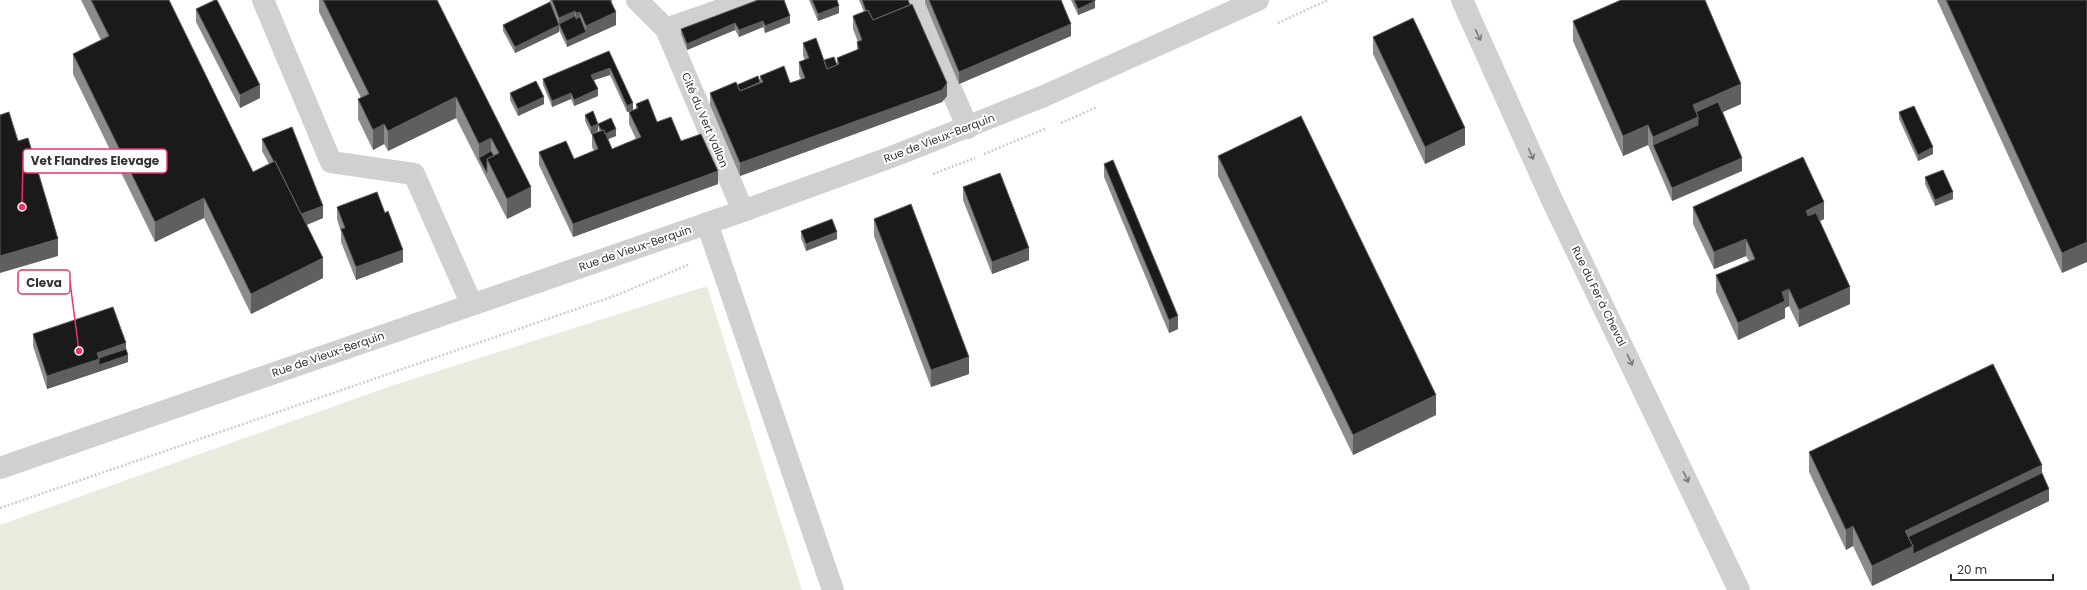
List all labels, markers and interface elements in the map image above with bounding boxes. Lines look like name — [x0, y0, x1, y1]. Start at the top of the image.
one-way arrow — [1475, 29, 1482, 41]
street label: Cité du Vert Vallon — [678, 70, 732, 170]
street label: Rue de Vieux-Berquin — [881, 109, 997, 167]
one-way arrow — [1528, 148, 1535, 160]
callout: Vet Flandres Elevage — [23, 149, 167, 173]
text: Vet Flandres Elevage — [31, 152, 160, 169]
street label: Rue de Vieux-Berquin — [577, 221, 693, 275]
street label: Rue du Fer à Cheval — [1568, 243, 1630, 349]
callout: Cleva — [18, 270, 70, 294]
text: Cleva — [26, 274, 62, 291]
street label: Rue de Vieux-Berquin — [270, 327, 386, 381]
one-way arrow — [1627, 353, 1634, 365]
one-way arrow — [1683, 471, 1690, 483]
scale bar — [1951, 556, 2053, 582]
text: 20 m — [1957, 561, 1987, 578]

